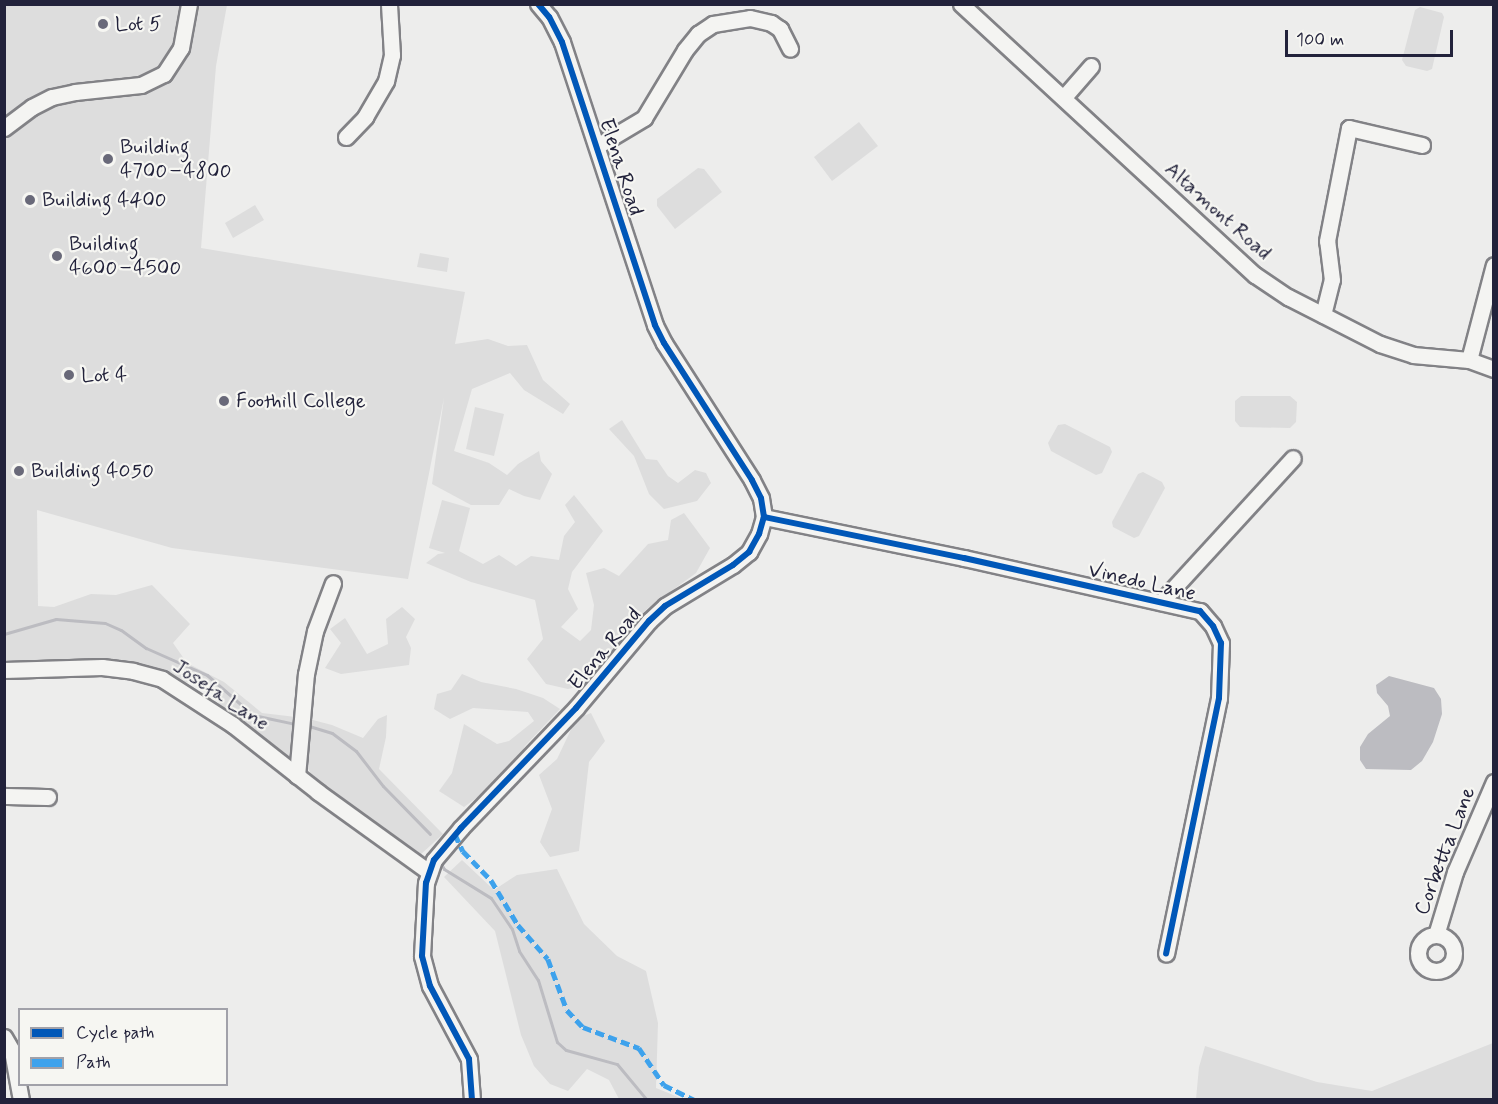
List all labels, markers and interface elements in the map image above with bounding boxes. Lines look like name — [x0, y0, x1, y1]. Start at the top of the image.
place label: Lot 5 — [115, 11, 162, 37]
marker: Lot 5 — [96, 17, 110, 31]
scale bar — [1288, 18, 1456, 56]
text: 100 m — [1296, 28, 1344, 52]
street label: Elena Road — [594, 116, 648, 218]
place label: Building 4700–4800 — [120, 134, 231, 184]
marker: Building 4700–4800 — [101, 152, 115, 166]
street label: Altamont Road — [1160, 157, 1276, 265]
place label: Building 4400 — [42, 187, 167, 213]
marker: Building 4400 — [23, 193, 37, 207]
place label: Building 4600–4500 — [69, 231, 181, 281]
marker: Building 4600–4500 — [50, 249, 64, 263]
place label: Lot 4 — [81, 362, 127, 388]
marker: Lot 4 — [62, 368, 76, 382]
place label: Foothill College — [236, 388, 365, 414]
marker: Foothill College — [217, 394, 231, 408]
place label: Building 4050 — [31, 458, 154, 484]
marker: Building 4050 — [12, 464, 26, 478]
street label: Vinedo Lane — [1086, 557, 1198, 607]
street label: Elena Road — [563, 603, 647, 695]
street label: Josefa Lane — [168, 654, 274, 736]
street label: Corbetta Lane — [1409, 783, 1481, 919]
legend — [18, 1008, 228, 1086]
text: Cycle path — [76, 1021, 154, 1045]
text: Path — [76, 1051, 111, 1075]

